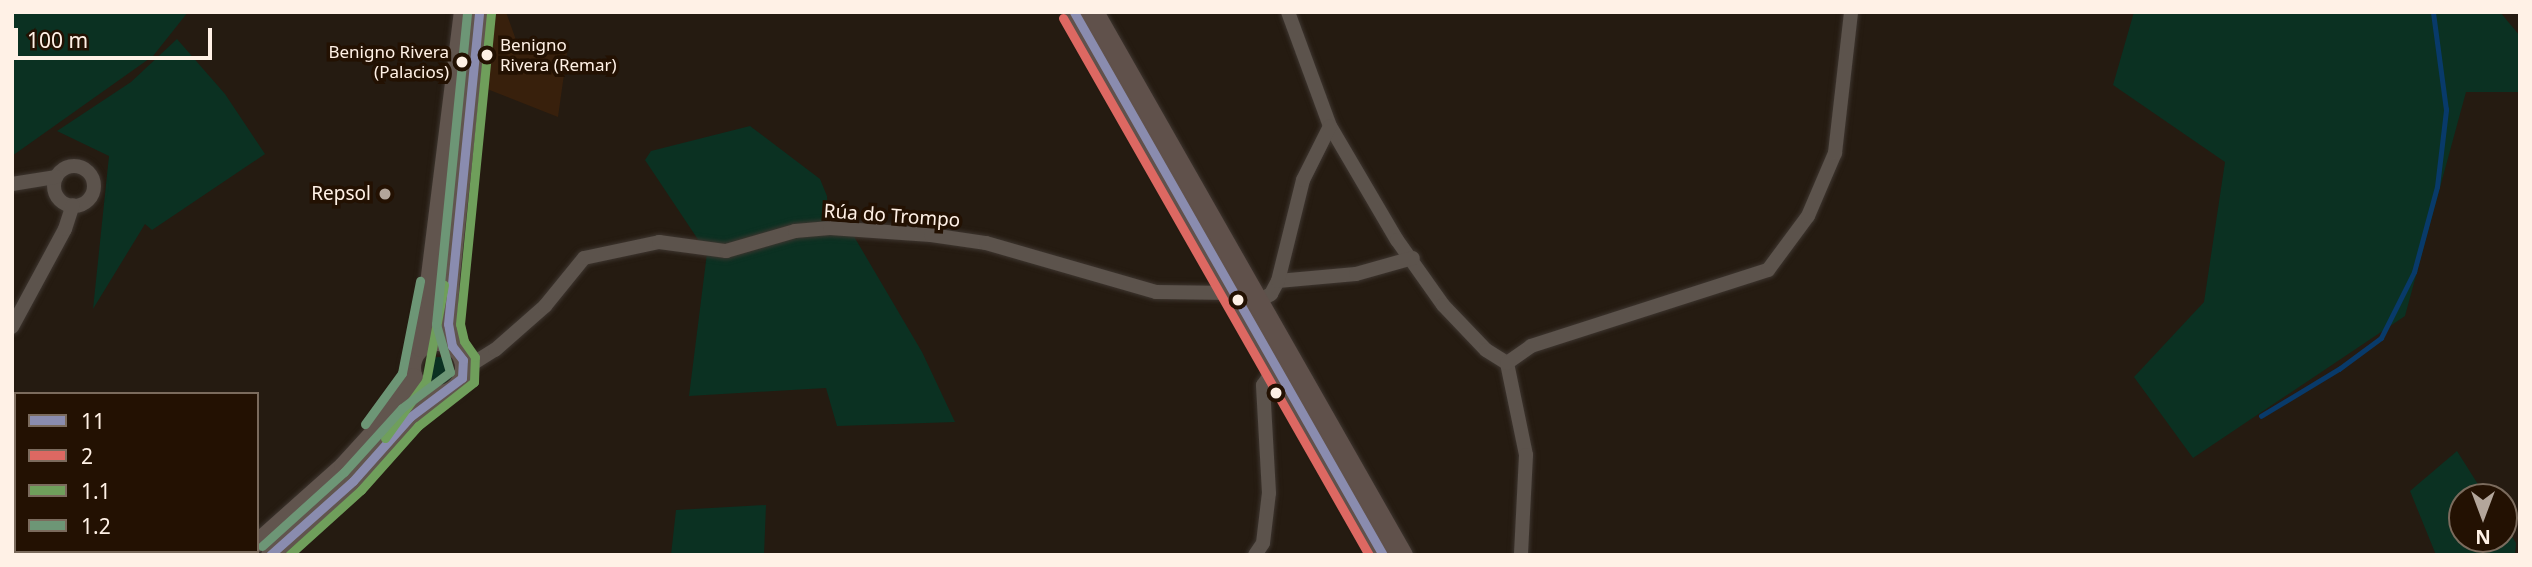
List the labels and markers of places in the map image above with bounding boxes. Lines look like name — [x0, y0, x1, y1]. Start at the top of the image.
place label: Benigno Rivera (Remar) — [500, 35, 617, 75]
place label: Benigno Rivera (Palacios) — [328, 42, 449, 82]
marker: Benigno Rivera (Remar) — [480, 48, 494, 62]
marker: Benigno Rivera (Palacios) — [455, 55, 469, 69]
place label: Repsol — [311, 183, 371, 205]
marker: Repsol — [377, 186, 393, 202]
unlabelled marker — [1231, 293, 1245, 307]
unlabelled marker — [1269, 386, 1283, 400]

